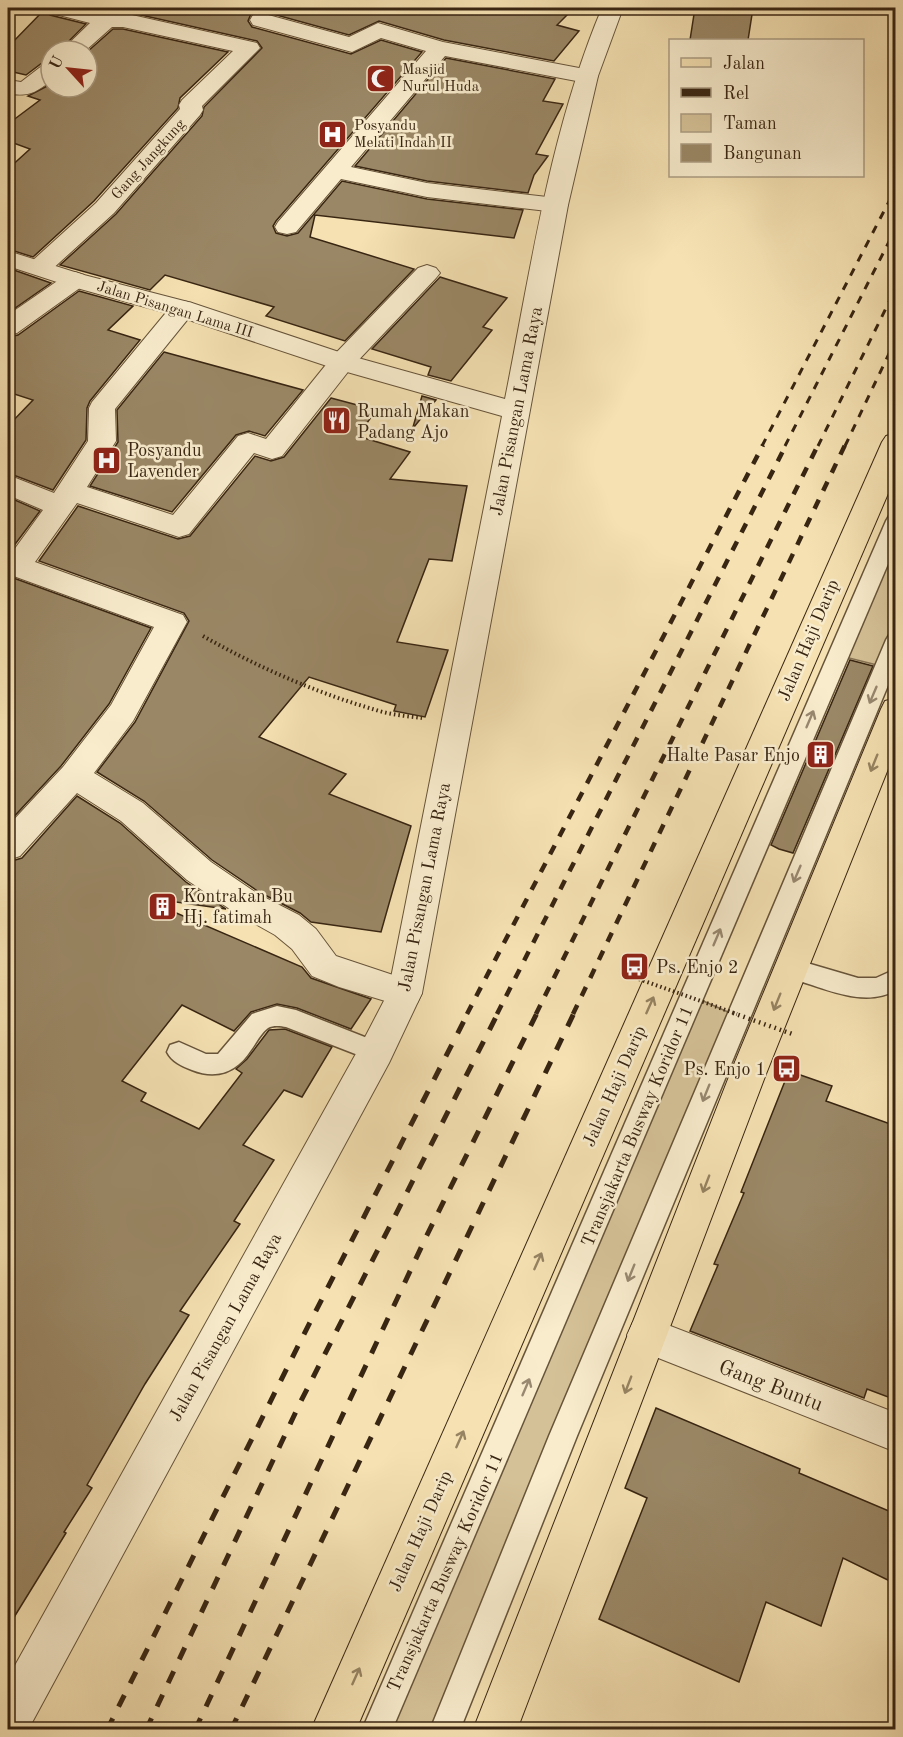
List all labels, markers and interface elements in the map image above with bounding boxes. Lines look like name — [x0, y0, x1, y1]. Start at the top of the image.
north arrow — [39, 39, 99, 99]
legend — [669, 39, 864, 177]
text: U — [47, 54, 68, 72]
text: Jalan — [723, 55, 765, 73]
mosque icon: Masjid Nurul Huda — [365, 62, 397, 94]
place label: Masjid Nurul Huda — [402, 63, 480, 95]
text: Rel — [723, 85, 749, 103]
text: Taman — [723, 115, 777, 133]
street label: Gang Jangkung — [109, 117, 189, 203]
hospital icon: Posyandu Melati Indah II — [317, 118, 349, 150]
place label: Posyandu Melati Indah II — [354, 119, 452, 151]
text: Bangunan — [723, 145, 802, 163]
street label: Jalan Pisangan Lama III — [95, 280, 254, 341]
street label: Jalan Pisangan Lama Raya — [488, 305, 546, 517]
place label: Rumah Makan Padang Ajo — [357, 403, 470, 442]
restaurant icon: Rumah Makan Padang Ajo — [320, 405, 352, 437]
place label: Posyandu Lavender — [127, 442, 202, 481]
hospital icon: Posyandu Lavender — [90, 444, 122, 476]
street label: Jalan Haji Darip — [775, 577, 843, 704]
one-way arrow — [867, 685, 878, 703]
one-way arrow — [805, 711, 817, 729]
building icon: Halte Pasar Enjo — [805, 739, 837, 771]
place label: Halte Pasar Enjo — [666, 747, 800, 765]
one-way arrow — [867, 753, 878, 771]
street label: Jalan Pisangan Lama Raya — [396, 781, 454, 993]
one-way arrow — [791, 865, 803, 883]
place label: Kontrakan Bu Hj. fatimah — [183, 888, 293, 927]
building icon: Kontrakan Bu Hj. fatimah — [146, 890, 178, 922]
one-way arrow — [712, 928, 723, 947]
bus stop icon: Ps. Enjo 2 — [619, 951, 651, 983]
place label: Ps. Enjo 2 — [656, 959, 738, 977]
one-way arrow — [771, 992, 782, 1011]
one-way arrow — [644, 997, 656, 1015]
street label: Transjakarta Busway Koridor 11 — [579, 1003, 697, 1250]
street label: Jalan Haji Darip — [580, 1023, 650, 1150]
bus stop icon: Ps. Enjo 1 — [771, 1053, 803, 1085]
place label: Ps. Enjo 1 — [684, 1061, 766, 1079]
one-way arrow — [700, 1083, 711, 1101]
one-way arrow — [700, 1174, 711, 1192]
street label: Jalan Pisangan Lama Raya — [166, 1230, 285, 1425]
one-way arrow — [532, 1252, 544, 1270]
one-way arrow — [625, 1263, 636, 1282]
street label: Gang Buntu — [716, 1357, 825, 1416]
one-way arrow — [621, 1375, 632, 1394]
one-way arrow — [521, 1378, 532, 1397]
one-way arrow — [454, 1431, 466, 1449]
street label: Transjakarta Busway Koridor 11 — [385, 1450, 507, 1695]
street label: Jalan Haji Darip — [386, 1468, 456, 1595]
one-way arrow — [351, 1667, 362, 1686]

